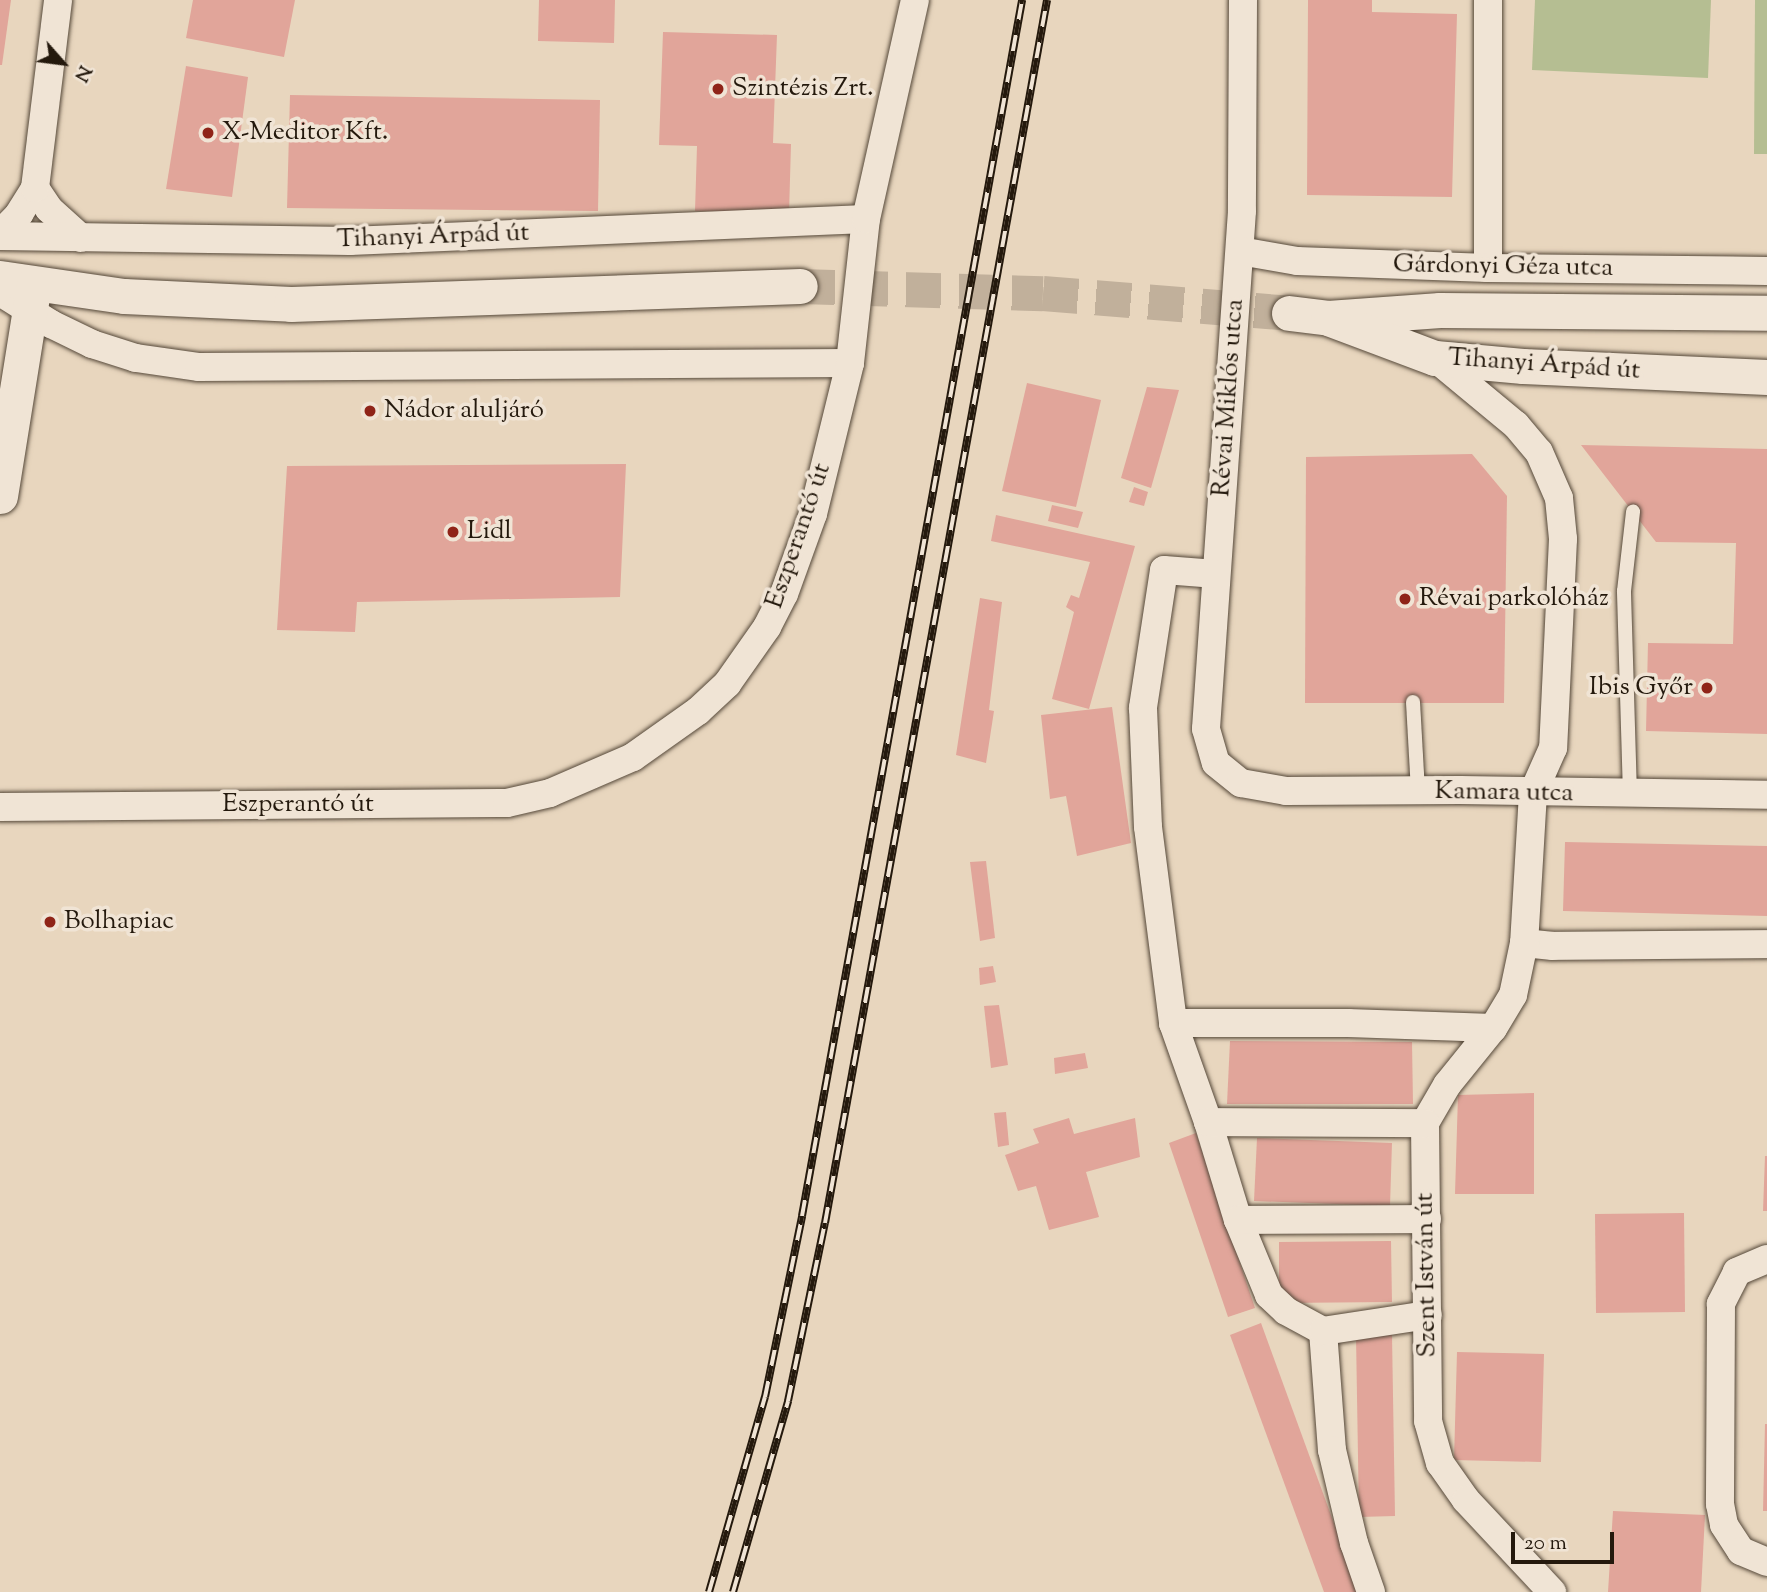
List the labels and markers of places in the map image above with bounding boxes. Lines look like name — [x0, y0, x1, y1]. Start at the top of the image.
place label: Szintézis Zrt. — [732, 73, 874, 105]
marker: Szintézis Zrt. — [710, 81, 726, 97]
place label: X-Meditor Kft. — [222, 117, 388, 149]
marker: X-Meditor Kft. — [200, 125, 216, 141]
place label: Nádor aluljáró — [384, 395, 544, 427]
marker: Nádor aluljáró — [362, 403, 378, 419]
place label: Lidl — [467, 516, 512, 548]
marker: Lidl — [445, 524, 461, 540]
place label: Révai parkolóház — [1419, 583, 1609, 615]
marker: Révai parkolóház — [1397, 591, 1413, 607]
place label: Ibis Győr — [1589, 672, 1693, 704]
marker: Ibis Győr — [1699, 680, 1715, 696]
place label: Bolhapiac — [64, 906, 174, 938]
marker: Bolhapiac — [42, 914, 58, 930]

